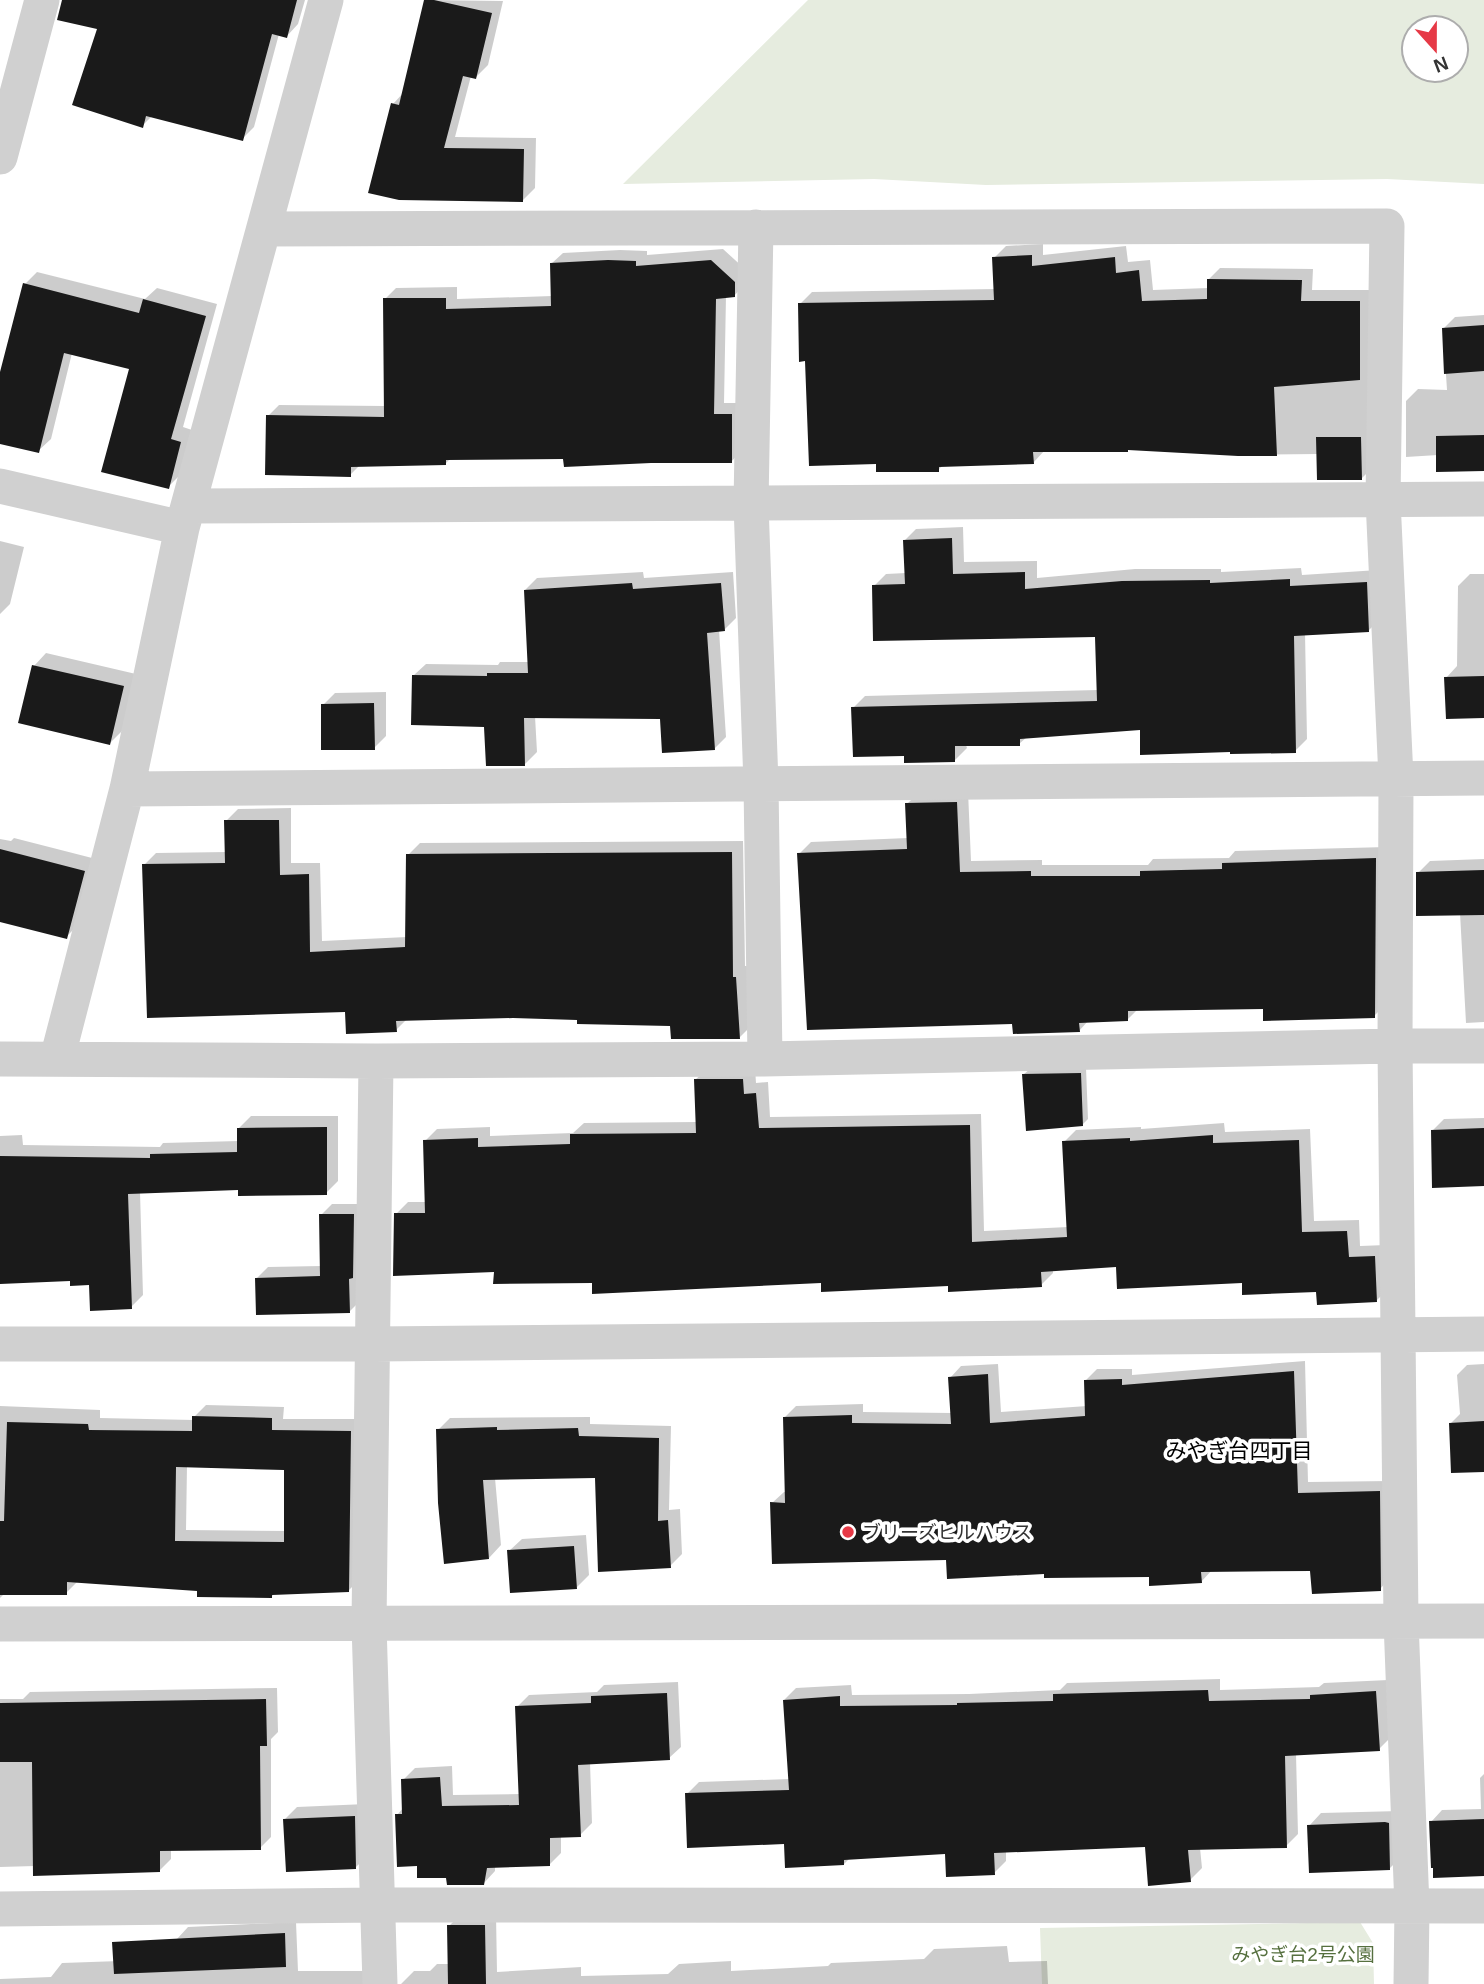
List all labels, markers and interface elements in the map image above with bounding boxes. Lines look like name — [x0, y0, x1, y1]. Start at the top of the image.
north arrow — [1400, 14, 1470, 84]
text: N — [1431, 52, 1451, 77]
district label: みやぎ台四丁目 — [1166, 1439, 1313, 1462]
place label: ブリーズヒルハウス — [862, 1522, 1032, 1543]
marker: ブリーズヒルハウス — [840, 1524, 856, 1540]
park label: みやぎ台2号公園 — [1231, 1944, 1375, 1965]

